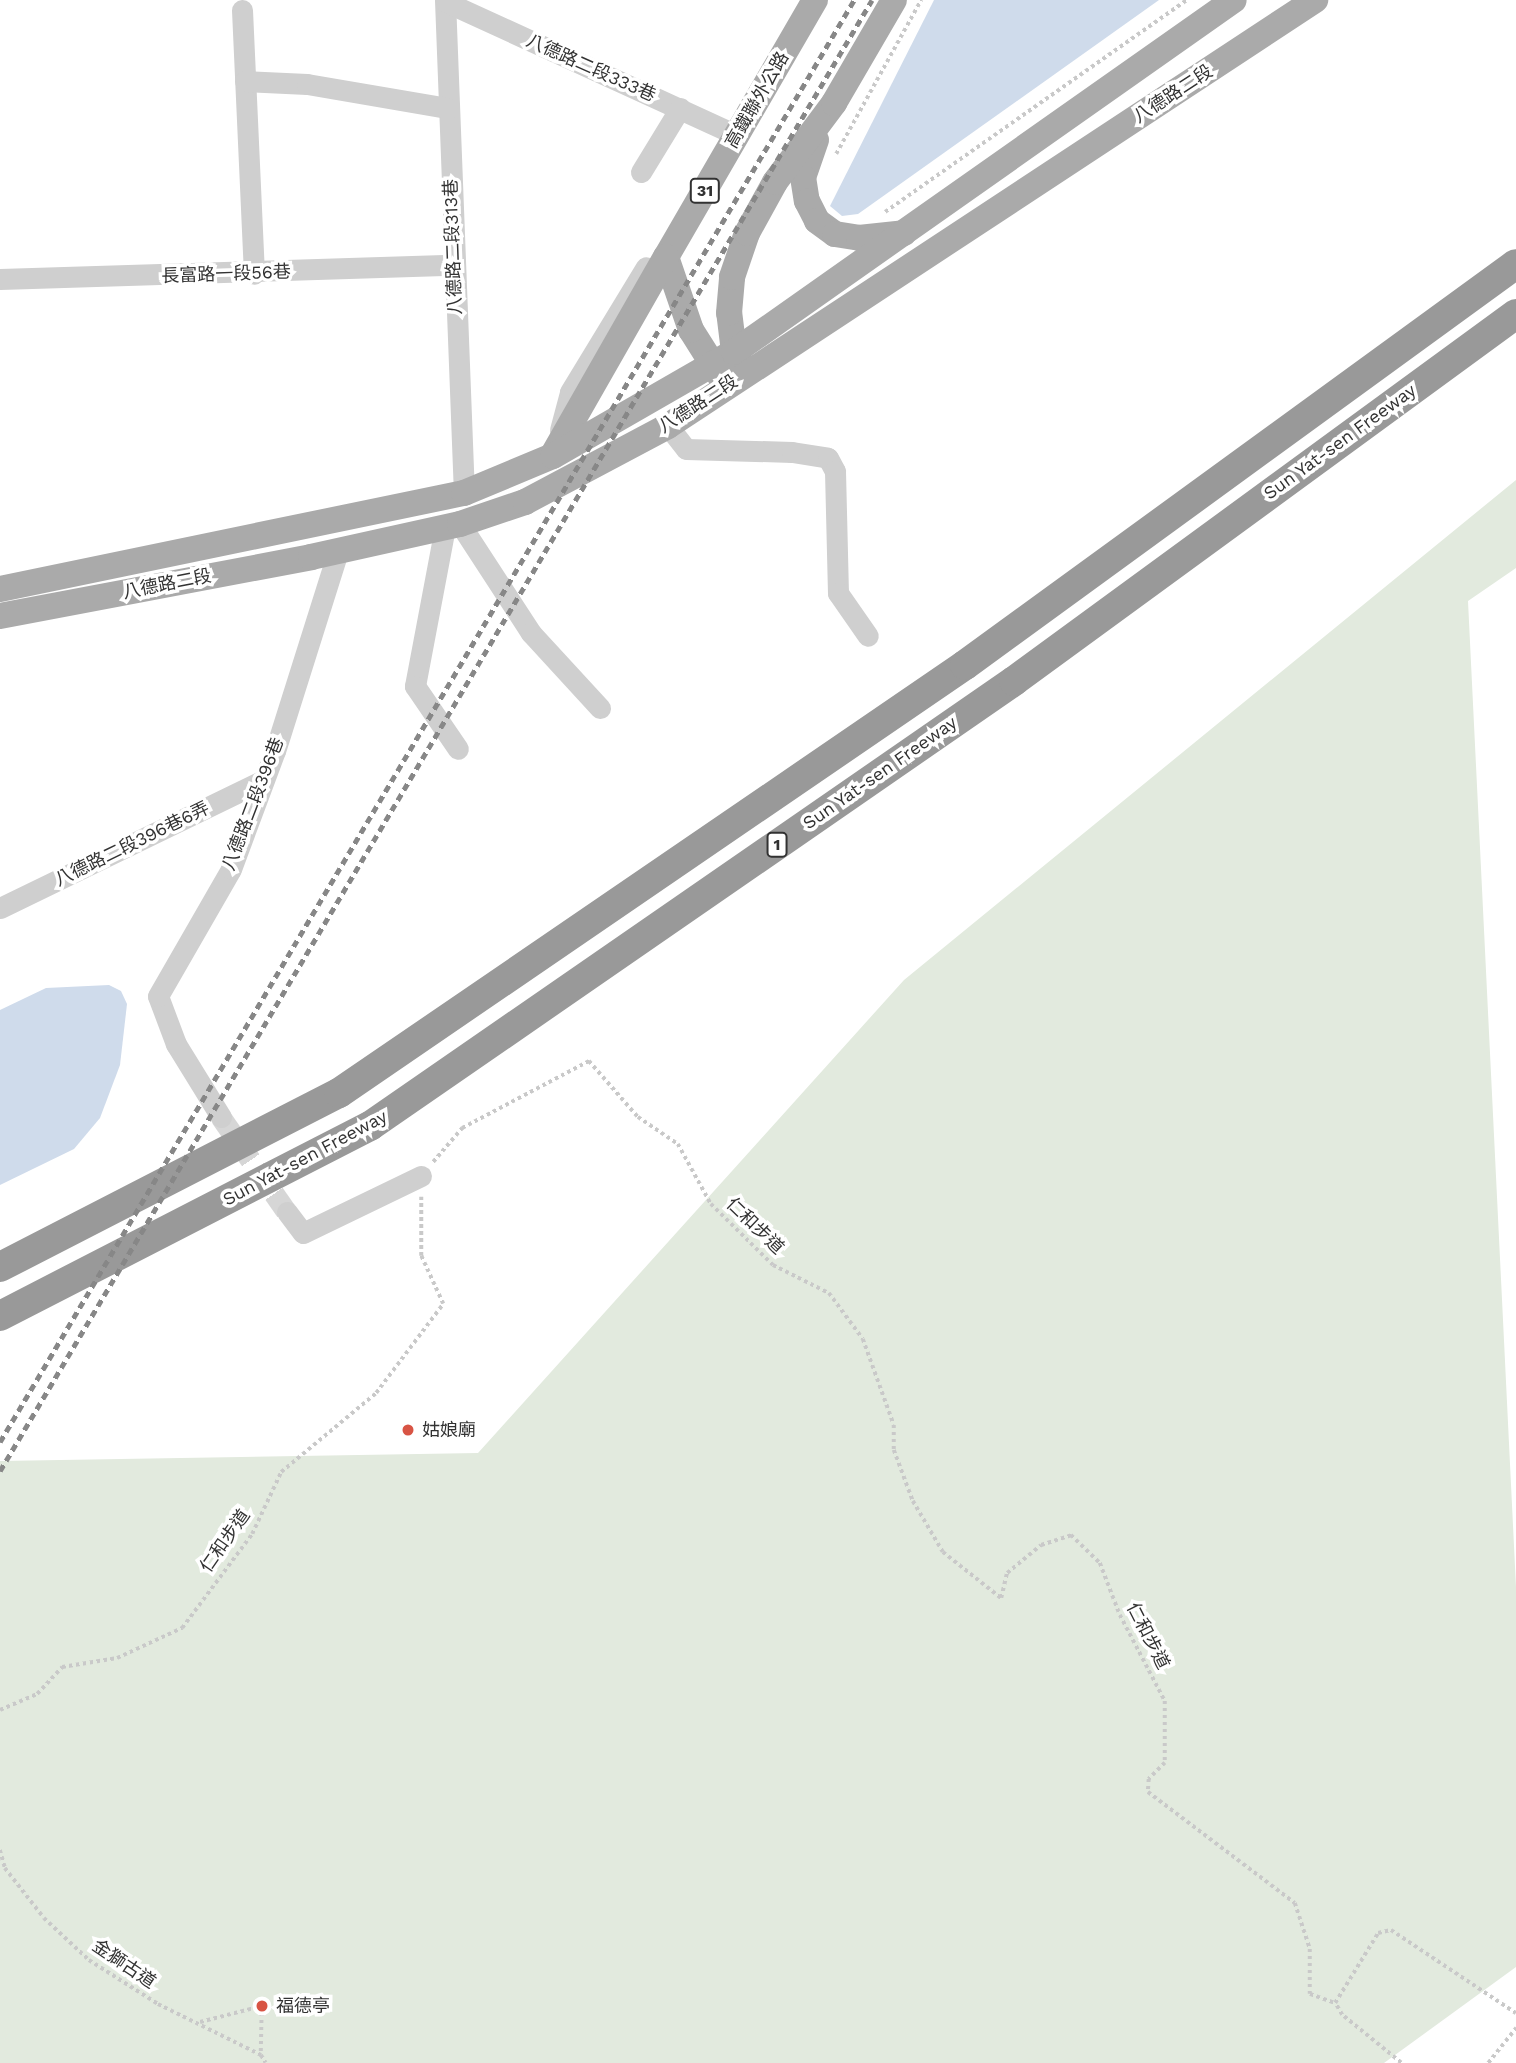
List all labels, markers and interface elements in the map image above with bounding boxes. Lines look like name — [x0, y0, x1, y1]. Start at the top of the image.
street label: 八德路二段333巷 — [523, 30, 659, 106]
street label: 高鐵聯外公路 — [721, 48, 793, 152]
street label: 八德路二段 — [1129, 60, 1217, 128]
road number: 31 — [689, 178, 721, 204]
street label: 八德路二段313巷 — [440, 179, 466, 315]
street label: 長富路一段56巷 — [161, 261, 291, 287]
street label: 八德路二段 — [654, 370, 742, 438]
street label: Sun Yat-sen Freeway — [1259, 379, 1421, 505]
street label: 八德路二段 — [121, 565, 213, 603]
street label: Sun Yat-sen Freeway — [799, 711, 961, 835]
street label: 八德路二段396巷 — [218, 735, 288, 873]
street label: 八德路二段396巷6弄 — [51, 797, 213, 891]
road number: 1 — [766, 832, 788, 858]
street label: Sun Yat-sen Freeway — [219, 1105, 391, 1211]
street label: 仁和步道 — [722, 1193, 788, 1259]
place label: 姑娘廟 — [422, 1419, 476, 1441]
marker: 姑娘廟 — [400, 1422, 416, 1438]
street label: 仁和步道 — [196, 1505, 254, 1577]
street label: 仁和步道 — [1122, 1599, 1174, 1673]
street label: 金獅古道 — [88, 1935, 160, 1993]
place label: 福德亭 — [276, 1995, 330, 2017]
marker: 福德亭 — [254, 1998, 270, 2014]

